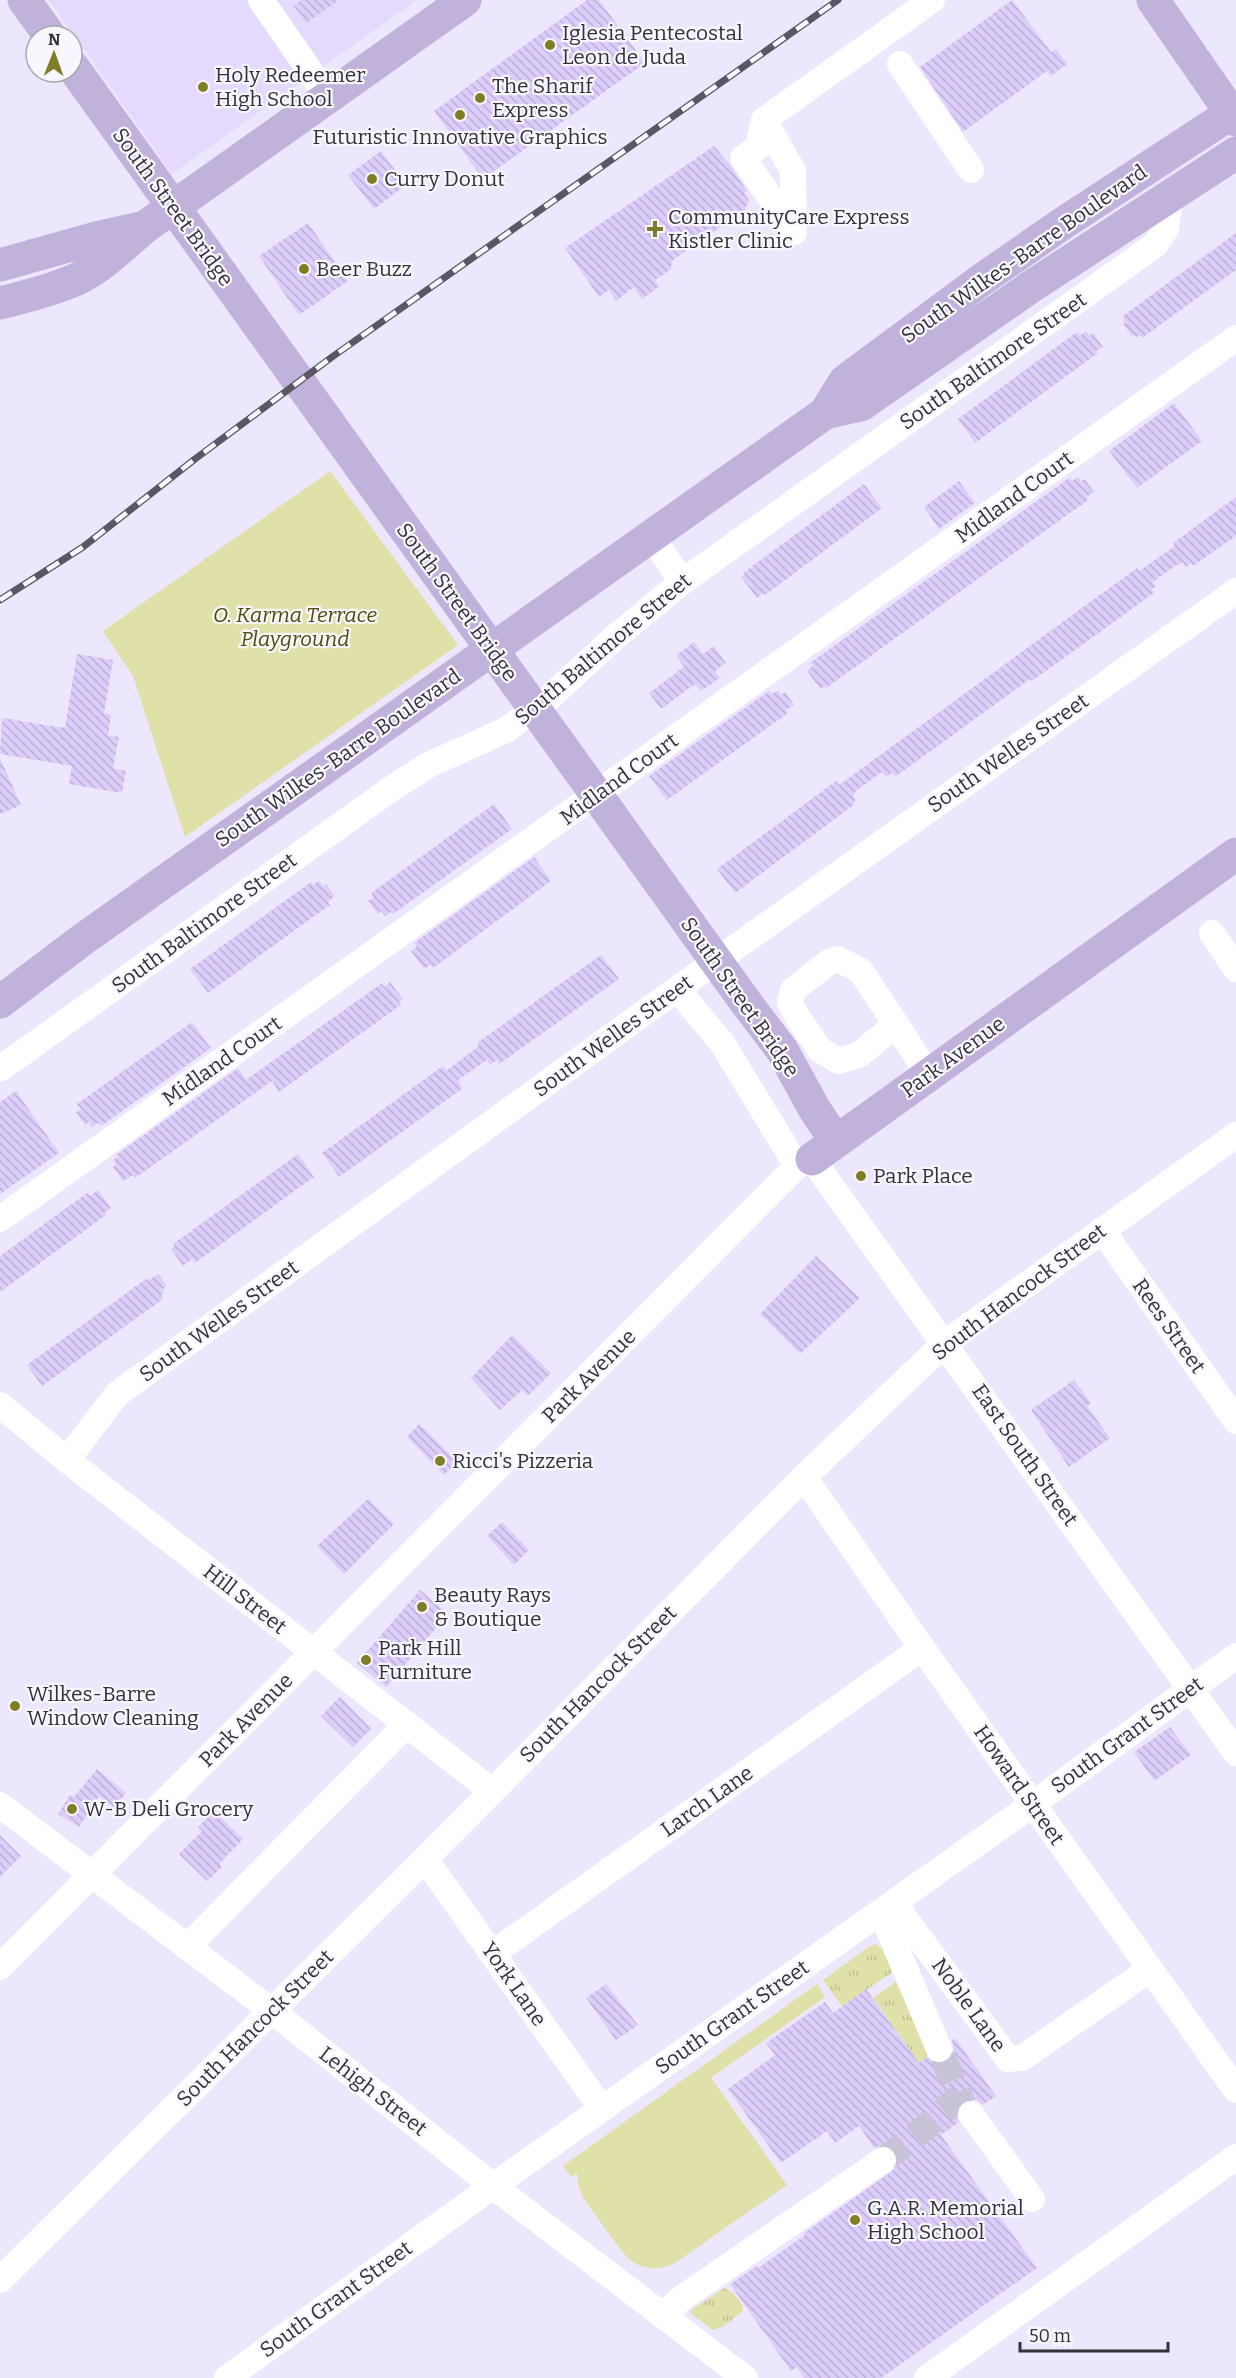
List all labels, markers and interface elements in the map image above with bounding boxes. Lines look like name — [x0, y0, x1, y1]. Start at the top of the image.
place label: Iglesia Pentecostal Leon de Juda — [562, 20, 743, 70]
north arrow — [24, 24, 84, 84]
text: N — [48, 30, 61, 49]
marker: Iglesia Pentecostal Leon de Juda — [543, 38, 557, 52]
place label: Holy Redeemer High School — [215, 62, 366, 112]
place label: The Sharif Express — [492, 73, 594, 123]
marker: Holy Redeemer High School — [196, 80, 210, 94]
marker: The Sharif Express — [473, 91, 487, 105]
marker: Futuristic Innovative Graphics — [453, 108, 467, 122]
street label: South Street Bridge — [107, 123, 239, 291]
place label: Futuristic Innovative Graphics — [312, 124, 608, 150]
street label: South Wilkes-Barre Boulevard — [896, 159, 1152, 349]
place label: Curry Donut — [384, 166, 505, 192]
marker: Curry Donut — [365, 172, 379, 186]
place label: CommunityCare Express Kistler Clinic — [668, 204, 910, 254]
marker: CommunityCare Express Kistler Clinic — [646, 220, 664, 238]
place label: Beer Buzz — [316, 256, 412, 282]
marker: Beer Buzz — [297, 262, 311, 276]
street label: South Baltimore Street — [894, 286, 1092, 435]
street label: Midland Court — [950, 445, 1078, 549]
street label: South Street Bridge — [391, 518, 523, 686]
street label: South Baltimore Street — [509, 567, 697, 730]
park label: O. Karma Terrace Playground — [213, 602, 377, 652]
street label: South Wilkes-Barre Boulevard — [210, 663, 466, 853]
street label: South Welles Street — [922, 687, 1094, 818]
street label: Midland Court — [555, 727, 683, 831]
street label: South Baltimore Street — [106, 847, 302, 999]
street label: South Street Bridge — [675, 912, 805, 1082]
street label: South Welles Street — [528, 969, 698, 1103]
street label: Midland Court — [157, 1010, 287, 1112]
street label: Park Avenue — [896, 1011, 1010, 1103]
place label: Park Place — [873, 1163, 973, 1189]
marker: Park Place — [854, 1169, 868, 1183]
street label: South Hancock Street — [927, 1218, 1112, 1366]
street label: South Welles Street — [134, 1254, 304, 1388]
street label: Rees Street — [1127, 1274, 1211, 1379]
street label: Park Avenue — [537, 1324, 641, 1428]
street label: East South Street — [966, 1379, 1084, 1531]
place label: Ricci's Pizzeria — [452, 1448, 594, 1474]
marker: Ricci's Pizzeria — [433, 1454, 447, 1468]
street label: Hill Street — [198, 1558, 292, 1640]
place label: Beauty Rays & Boutique — [434, 1582, 551, 1632]
marker: Beauty Rays & Boutique — [415, 1600, 429, 1614]
street label: South Hancock Street — [514, 1600, 682, 1768]
place label: Park Hill Furniture — [378, 1635, 472, 1685]
marker: Park Hill Furniture — [359, 1653, 373, 1667]
street label: Park Avenue — [194, 1668, 298, 1772]
street label: South Grant Street — [1046, 1671, 1209, 1799]
place label: Wilkes-Barre Window Cleaning — [27, 1681, 199, 1731]
marker: Wilkes-Barre Window Cleaning — [8, 1699, 22, 1713]
street label: Howard Street — [968, 1720, 1070, 1850]
street label: Larch Lane — [656, 1760, 758, 1842]
place label: W-B Deli Grocery — [84, 1796, 254, 1822]
marker: W-B Deli Grocery — [65, 1802, 79, 1816]
street label: York Lane — [476, 1937, 552, 2031]
street label: South Hancock Street — [171, 1944, 339, 2112]
street label: Noble Lane — [926, 1953, 1012, 2057]
street label: South Grant Street — [650, 1954, 814, 2080]
street label: Lehigh Street — [314, 2041, 433, 2142]
place label: G.A.R. Memorial High School — [867, 2195, 1024, 2245]
marker: G.A.R. Memorial High School — [848, 2213, 862, 2227]
street label: South Grant Street — [255, 2235, 418, 2363]
scale bar — [1020, 2315, 1168, 2353]
text: 50 m — [1029, 2325, 1071, 2347]

